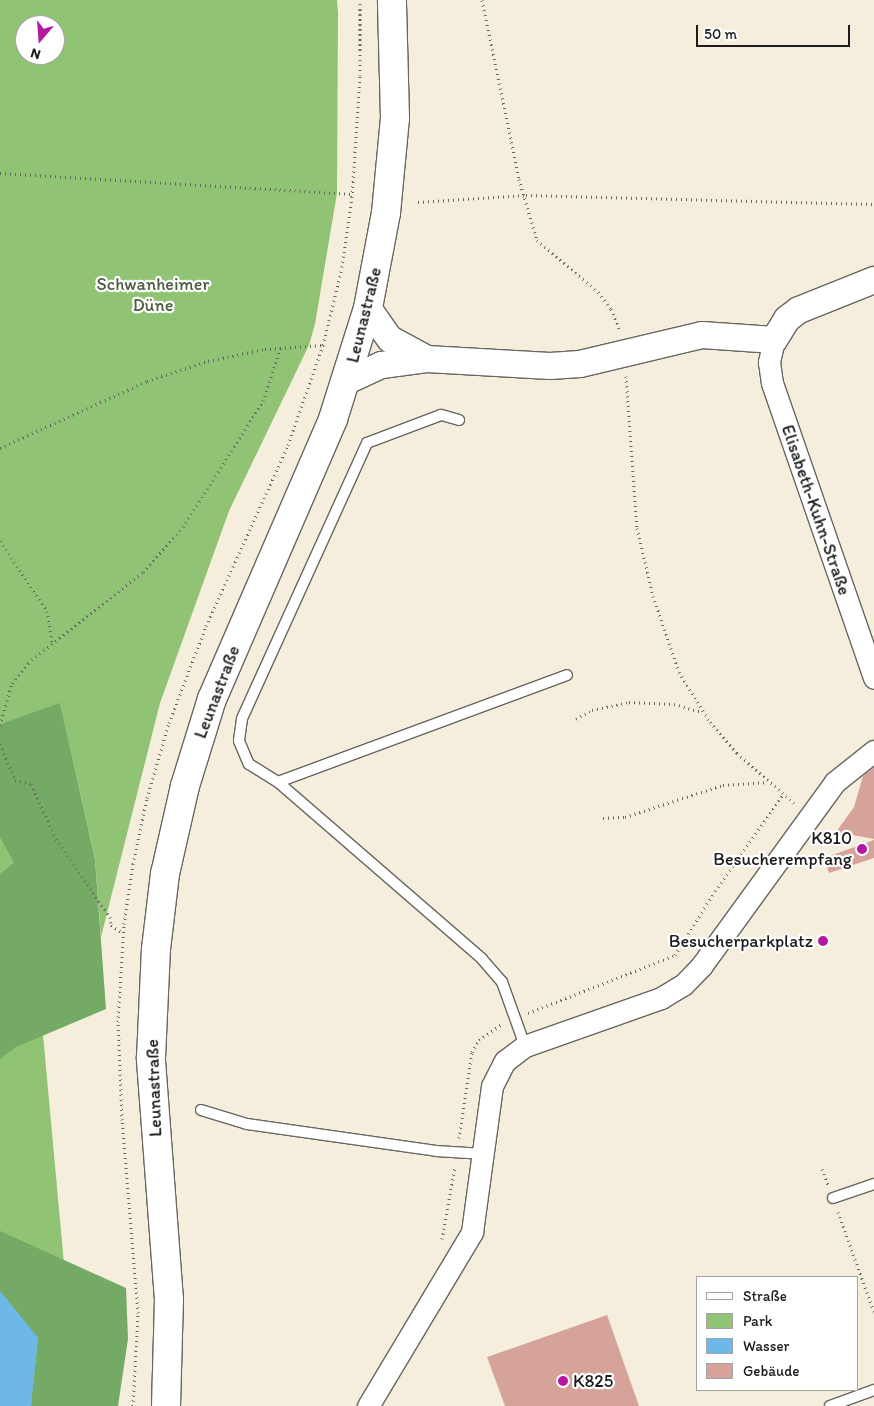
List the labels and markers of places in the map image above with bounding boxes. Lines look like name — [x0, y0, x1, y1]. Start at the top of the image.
place label: K810 Besucherempfang — [713, 828, 852, 871]
marker: K810 Besucherempfang — [856, 843, 868, 855]
place label: Besucherparkplatz — [669, 930, 813, 952]
marker: Besucherparkplatz — [817, 935, 829, 947]
place label: K825 — [573, 1370, 613, 1392]
marker: K825 — [557, 1375, 569, 1387]

